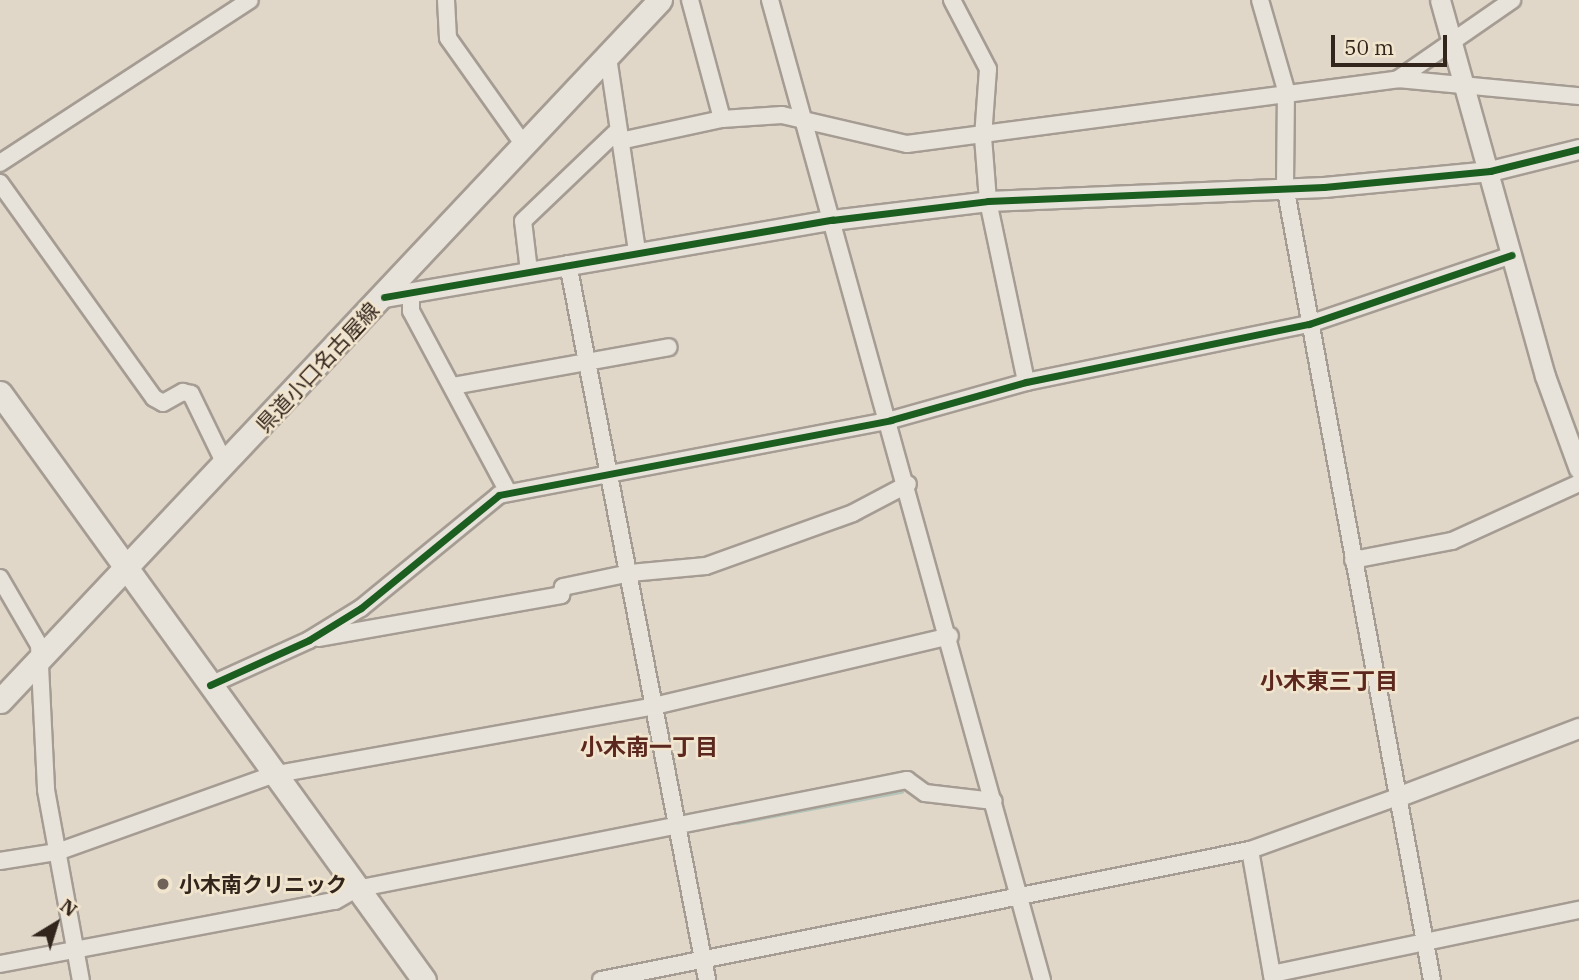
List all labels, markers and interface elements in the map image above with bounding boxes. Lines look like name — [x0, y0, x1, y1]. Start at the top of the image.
scale bar — [1334, 21, 1450, 65]
text: 50 m — [1344, 33, 1394, 61]
street label: 県道小口名古屋線 — [250, 297, 384, 437]
district label: 小木東三丁目 — [1260, 666, 1398, 694]
district label: 小木南一丁目 — [580, 732, 718, 760]
place label: 小木南クリニック — [179, 871, 347, 897]
marker: 小木南クリニック — [153, 874, 173, 894]
north arrow — [21, 889, 91, 959]
text: N — [56, 893, 82, 922]

